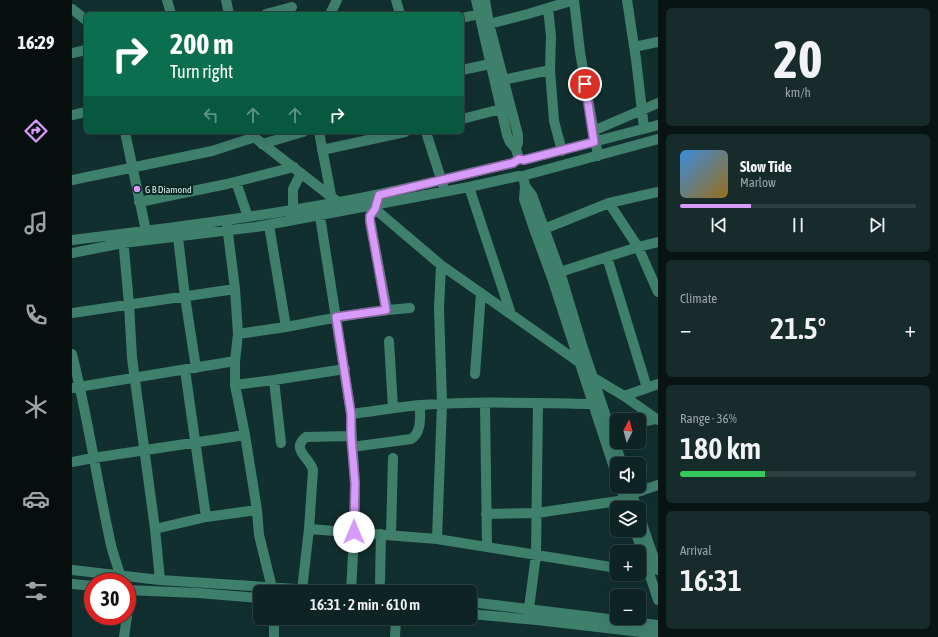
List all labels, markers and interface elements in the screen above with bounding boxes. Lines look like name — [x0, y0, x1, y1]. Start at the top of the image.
icon: right — [104, 28, 156, 80]
text: 200 m — [170, 28, 233, 60]
text: 20 — [774, 29, 822, 89]
text: 16:29 — [17, 32, 55, 53]
text: Turn right — [170, 61, 233, 82]
pin — [568, 67, 602, 101]
icon: arrive — [574, 73, 596, 95]
text: km/h — [785, 85, 811, 100]
icon: left — [200, 104, 222, 126]
icon: ahead — [242, 104, 264, 126]
icon: ahead — [284, 104, 306, 126]
icon: right — [326, 104, 348, 126]
icon: directions — [22, 117, 50, 145]
text: Slow Tide — [740, 158, 792, 175]
text: Marlow — [740, 175, 776, 190]
marker: G B Diamond — [132, 184, 142, 194]
place label: G B Diamond — [145, 184, 192, 195]
icon: music — [22, 209, 50, 237]
icon: previous — [708, 214, 730, 236]
icon: pause — [787, 214, 809, 236]
icon: next — [866, 214, 888, 236]
text: Climate — [680, 291, 717, 306]
icon: phone — [22, 301, 50, 329]
text: 21.5° — [770, 311, 826, 345]
text: − — [680, 316, 691, 342]
text: + — [905, 316, 916, 342]
icon: climate — [22, 393, 50, 421]
text: Range · 36% — [680, 411, 737, 426]
north arrow — [610, 413, 646, 449]
map controls — [610, 413, 646, 625]
text: 180 km — [680, 431, 761, 465]
button: sound — [610, 457, 646, 493]
icon: car — [22, 485, 50, 513]
button: layers — [610, 501, 646, 537]
position arrow — [333, 511, 375, 553]
text: Arrival — [680, 543, 712, 558]
button: + — [610, 545, 646, 581]
text: 16:31 — [680, 563, 742, 597]
speed limit sign: 30 — [84, 573, 136, 625]
icon: filters — [22, 577, 50, 605]
button: − — [610, 589, 646, 625]
text: 16:31 · 2 min · 610 m — [310, 596, 420, 613]

